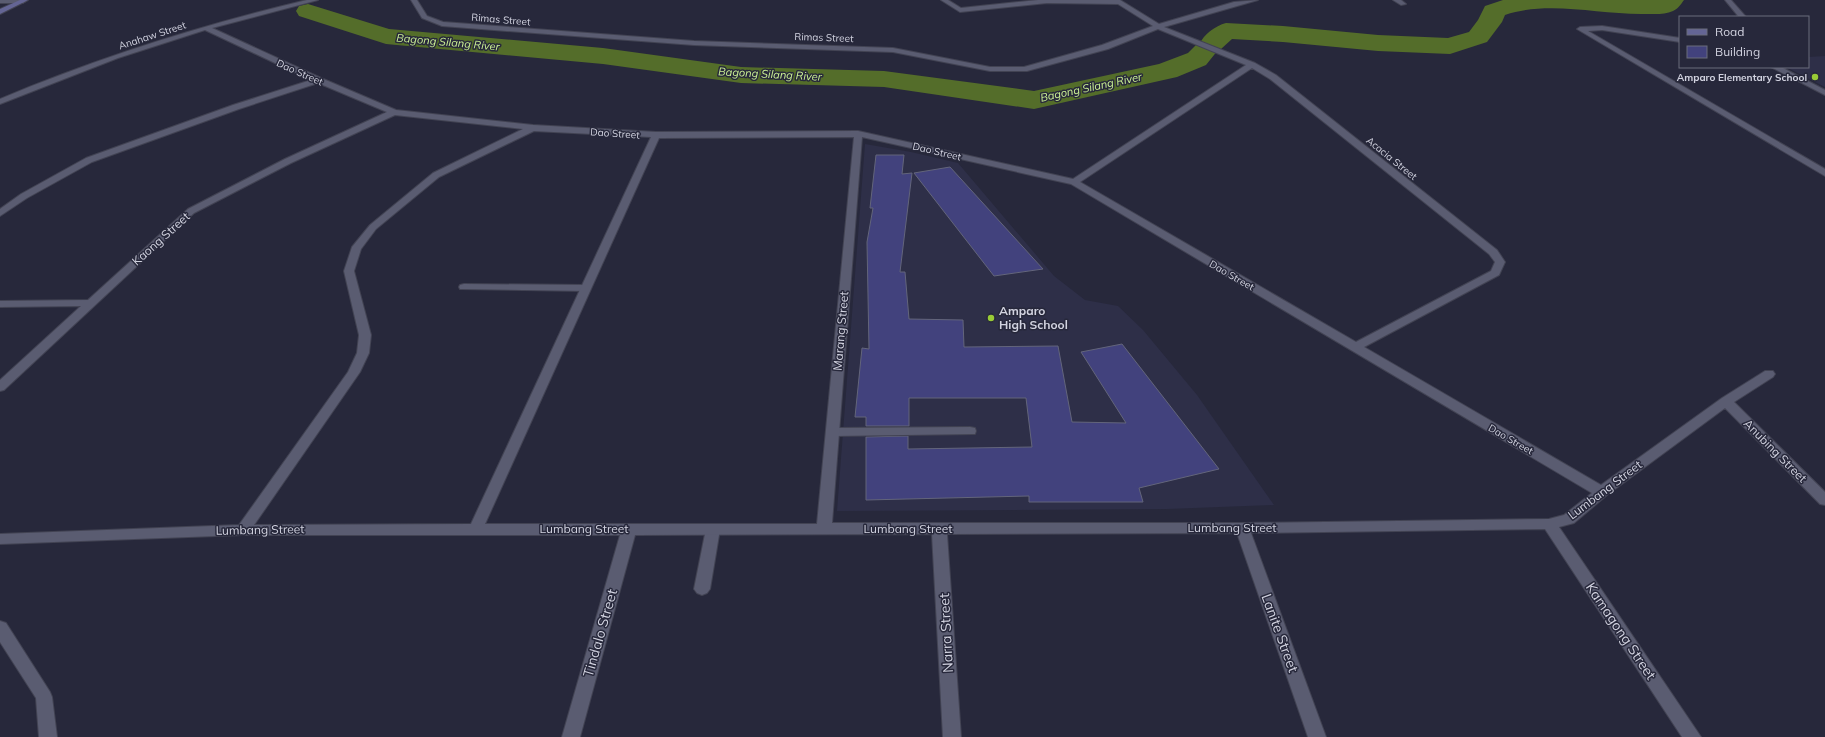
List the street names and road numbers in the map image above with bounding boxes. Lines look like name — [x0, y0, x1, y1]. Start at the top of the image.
street label: Rimas Street — [471, 10, 532, 29]
street label: Anahaw Street — [117, 18, 188, 52]
street label: Rimas Street — [794, 30, 854, 45]
street label: Dao Street — [275, 56, 325, 89]
street label: Dao Street — [590, 125, 641, 142]
street label: Acacia Street — [1364, 134, 1420, 183]
street label: Dao Street — [911, 140, 963, 163]
street label: Kaong Street — [129, 209, 193, 268]
street label: Dao Street — [1207, 257, 1257, 294]
street label: Marang Street — [830, 291, 851, 371]
street label: Anubing Street — [1741, 416, 1810, 485]
street label: Dao Street — [1486, 421, 1536, 458]
street label: Lumbang Street — [1565, 457, 1645, 522]
street label: Lumbang Street — [1188, 520, 1276, 535]
street label: Lumbang Street — [215, 521, 305, 538]
street label: Lumbang Street — [540, 521, 628, 536]
street label: Lumbang Street — [864, 521, 952, 536]
street label: Kamagong Street — [1582, 579, 1660, 683]
street label: Tindalo Street — [579, 587, 621, 679]
street label: Lanite Street — [1257, 591, 1303, 675]
street label: Narra Street — [935, 593, 957, 673]

